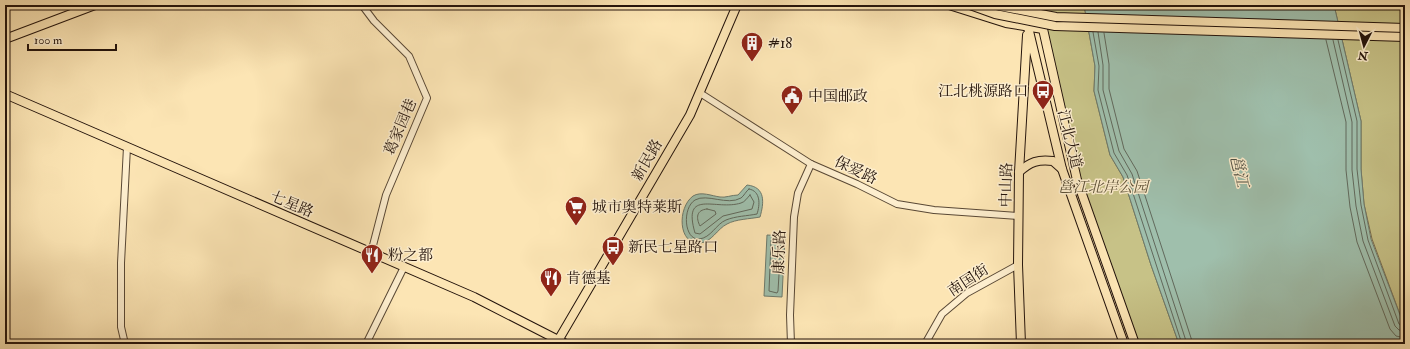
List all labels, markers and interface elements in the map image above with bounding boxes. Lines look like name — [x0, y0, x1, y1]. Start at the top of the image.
scale bar — [28, 26, 116, 52]
north arrow — [1344, 26, 1384, 66]
building icon: #18 — [739, 30, 765, 63]
text: 100 m — [34, 33, 63, 48]
place label: #18 — [768, 34, 792, 53]
text: N — [1356, 48, 1370, 63]
bus stop icon: 江北桃源路口 — [1030, 78, 1056, 111]
place label: 江北桃源路口 — [938, 82, 1028, 101]
public building icon: 中国邮政 — [779, 83, 805, 116]
place label: 中国邮政 — [808, 87, 868, 106]
street label: 葛家园巷 — [380, 96, 421, 159]
street label: 江北大道 — [1053, 108, 1086, 171]
street label: 新民路 — [628, 136, 667, 184]
street label: 保爱路 — [831, 152, 880, 189]
water label: 邕江 — [1226, 153, 1253, 191]
street label: 中山路 — [997, 162, 1016, 208]
park label: 邕江北岸公园 — [1058, 178, 1150, 197]
street label: 七星路 — [267, 187, 316, 222]
supermarket icon: 城市奥特莱斯 — [563, 194, 589, 227]
place label: 城市奥特莱斯 — [592, 198, 682, 217]
street label: 康乐路 — [769, 229, 790, 275]
bus stop icon: 新民七星路口 — [600, 234, 626, 267]
place label: 新民七星路口 — [628, 238, 718, 257]
restaurant icon: 粉之都 — [359, 242, 385, 275]
place label: 粉之都 — [388, 246, 433, 265]
street label: 南国街 — [944, 260, 992, 301]
restaurant icon: 肯德基 — [538, 265, 564, 298]
place label: 肯德基 — [566, 269, 611, 288]

